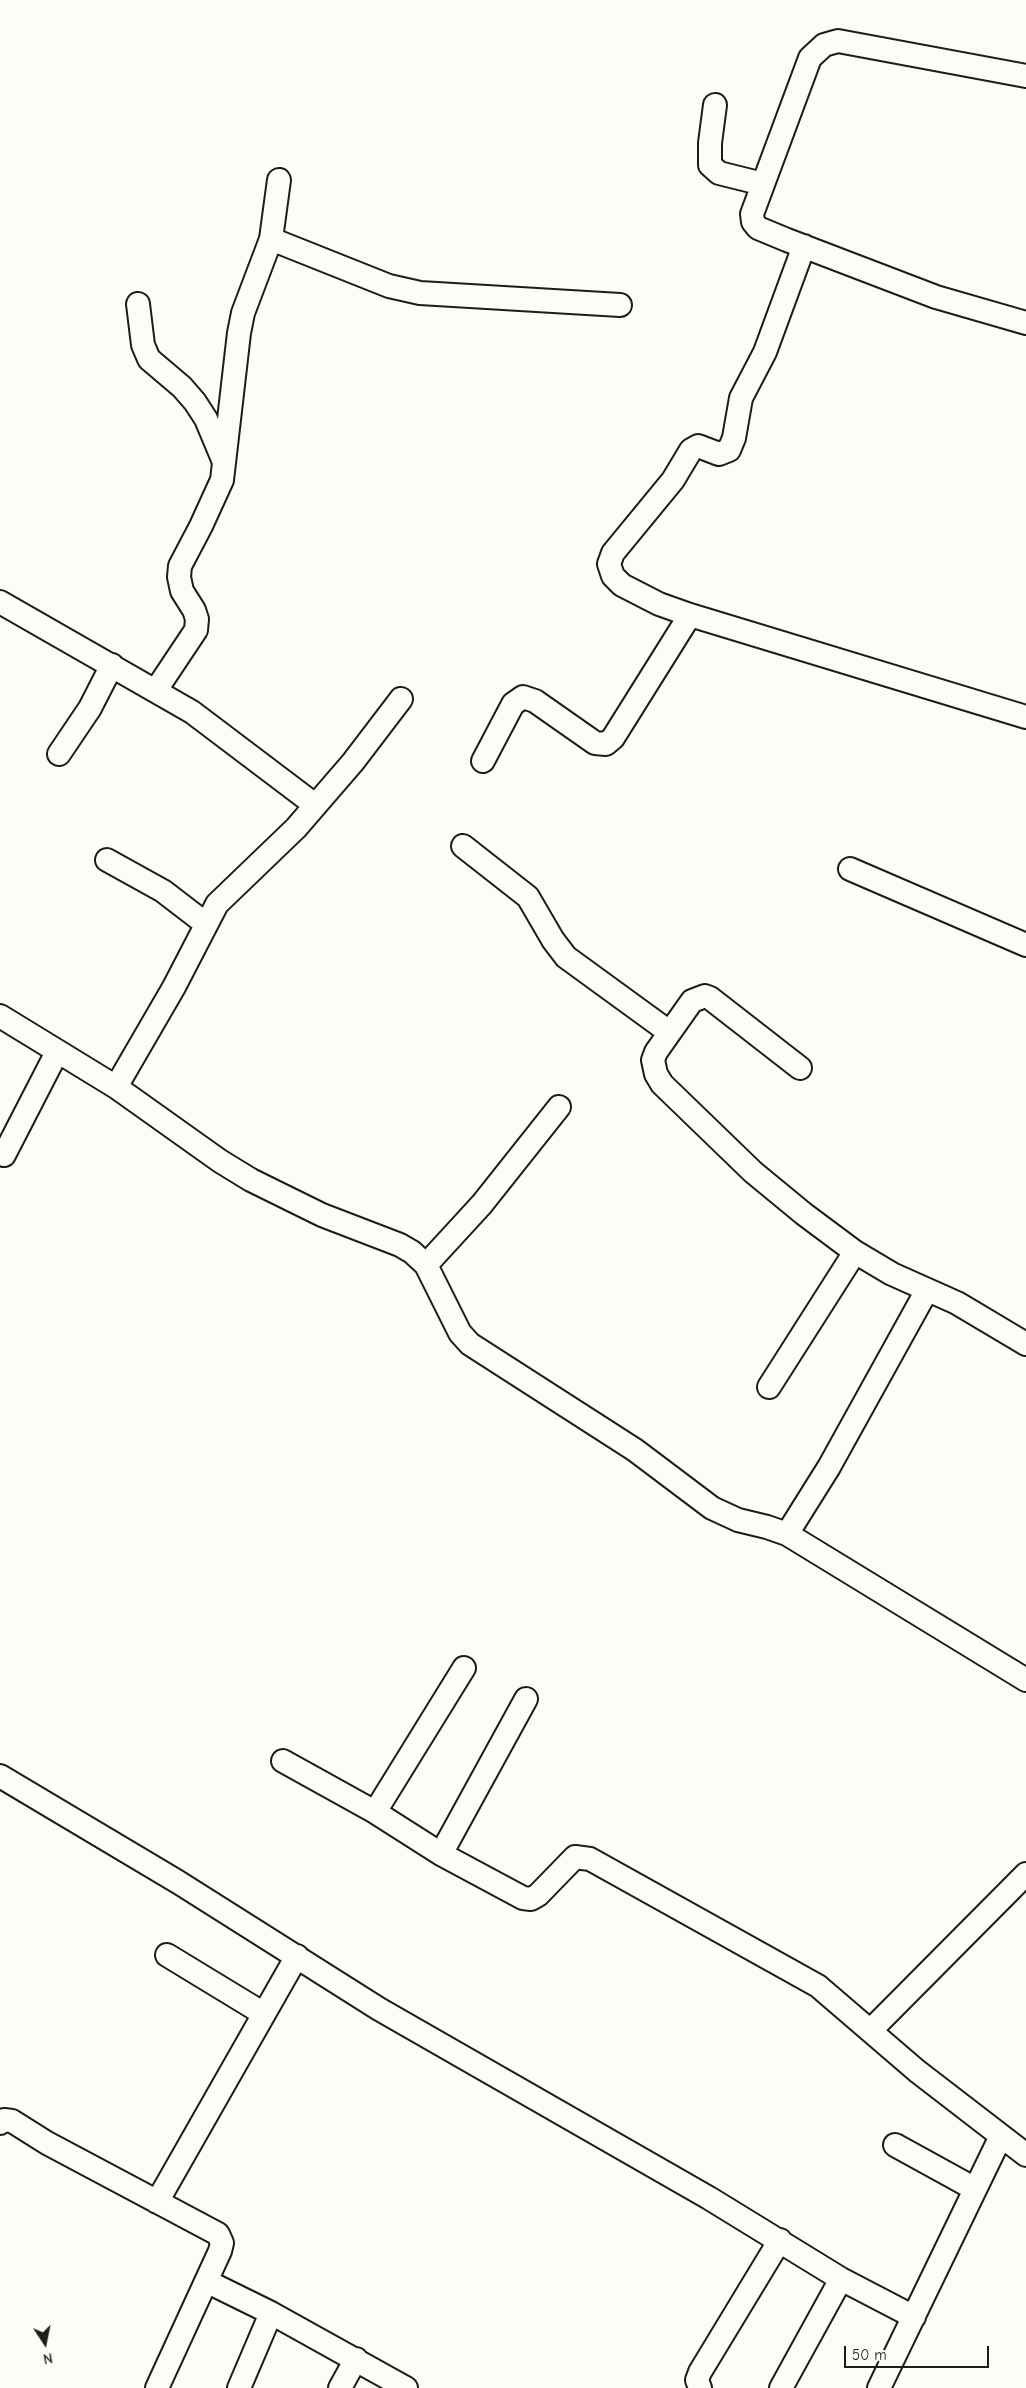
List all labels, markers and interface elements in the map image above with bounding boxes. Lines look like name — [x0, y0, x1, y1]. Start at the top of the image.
north arrow — [20, 2318, 70, 2368]
scale bar — [846, 2336, 991, 2368]
text: 50 m — [852, 2346, 887, 2364]
text: N — [42, 2349, 54, 2367]

